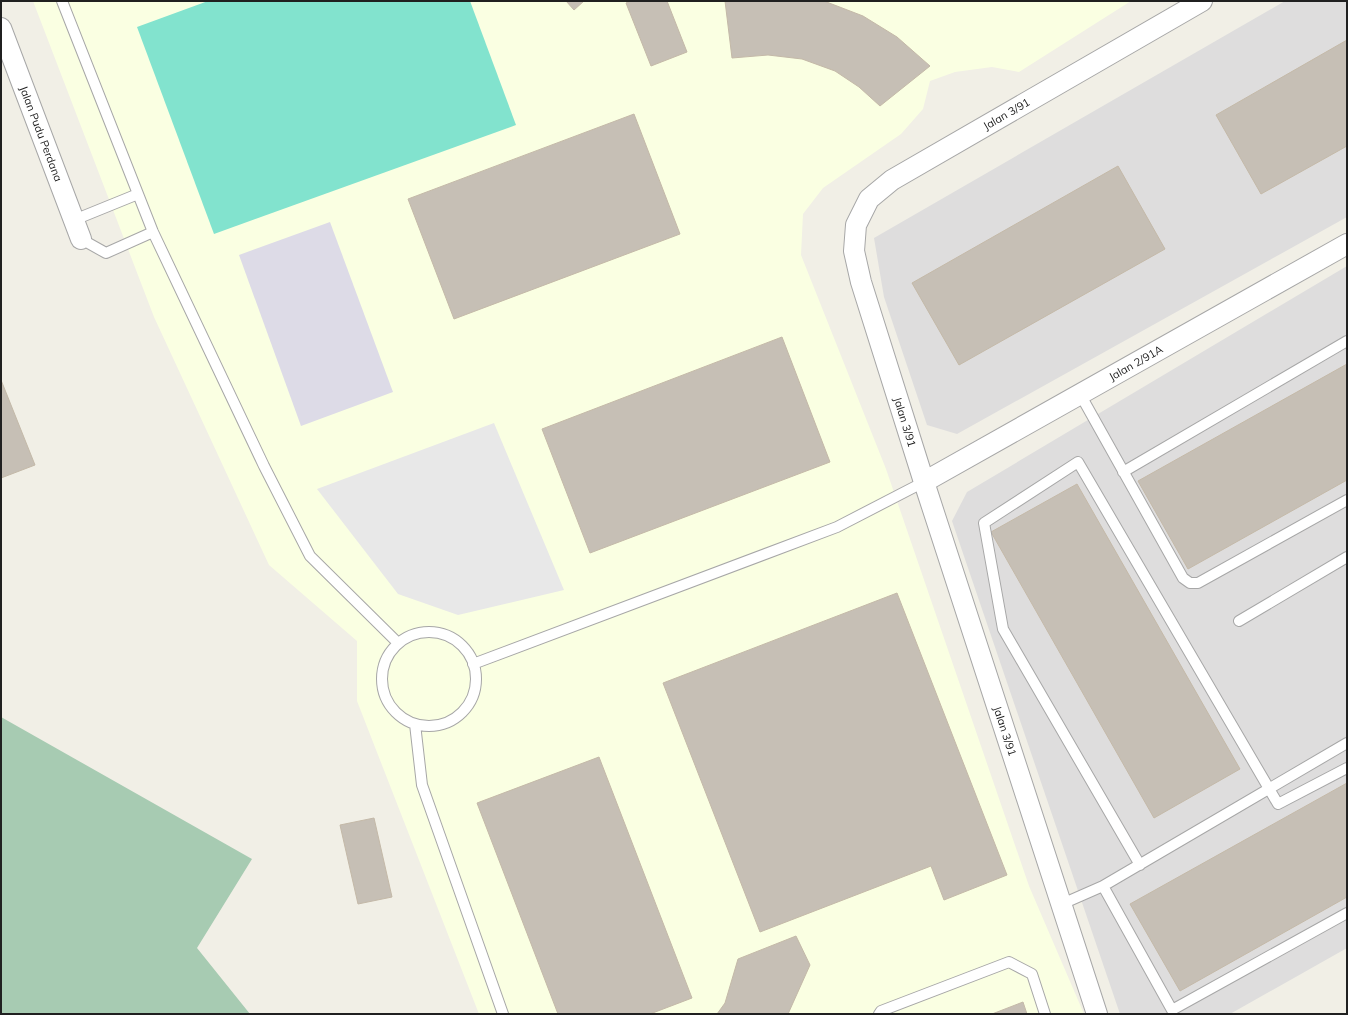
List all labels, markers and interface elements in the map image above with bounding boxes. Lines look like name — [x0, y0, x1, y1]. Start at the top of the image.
street label: Jalan Pudu Perdana — [17, 84, 66, 183]
street label: Jalan 3/91 — [981, 95, 1032, 133]
street label: Jalan 2/91A — [1106, 342, 1165, 384]
street label: Jalan 3/91 — [891, 395, 919, 449]
street label: Jalan 3/91 — [990, 704, 1020, 758]

